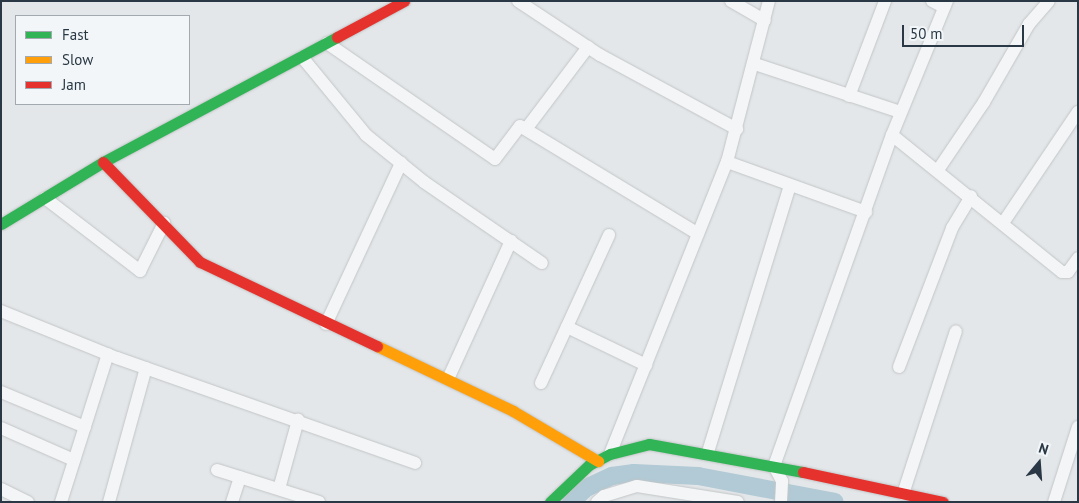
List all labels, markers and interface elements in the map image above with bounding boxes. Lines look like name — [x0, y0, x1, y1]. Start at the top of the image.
legend — [15, 15, 190, 105]
scale bar — [904, 15, 1026, 47]
text: 50 m — [910, 24, 943, 43]
text: Fast — [62, 25, 89, 44]
text: Slow — [62, 50, 93, 69]
text: Jam — [62, 75, 86, 94]
north arrow — [1014, 438, 1064, 488]
text: N — [1036, 439, 1051, 459]

